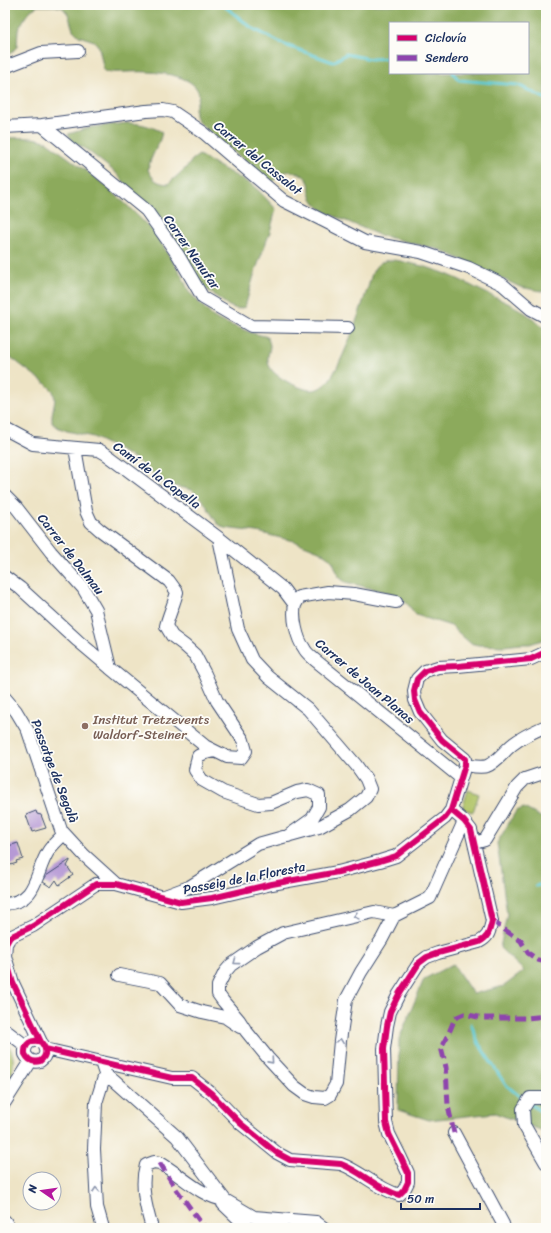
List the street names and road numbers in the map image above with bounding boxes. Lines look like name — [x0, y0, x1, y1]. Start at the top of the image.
street label: Carrer del Cassalot — [209, 115, 308, 202]
street label: Carrer Nenufar — [157, 210, 227, 295]
street label: Camí de la Capella — [108, 435, 206, 515]
street label: Carrer de Dalmau — [32, 508, 110, 600]
street label: Carrer de Joan Planas — [310, 632, 420, 730]
street label: Passatge de Segalà — [25, 716, 86, 827]
street label: Passeig de la Floresta — [181, 855, 308, 901]

